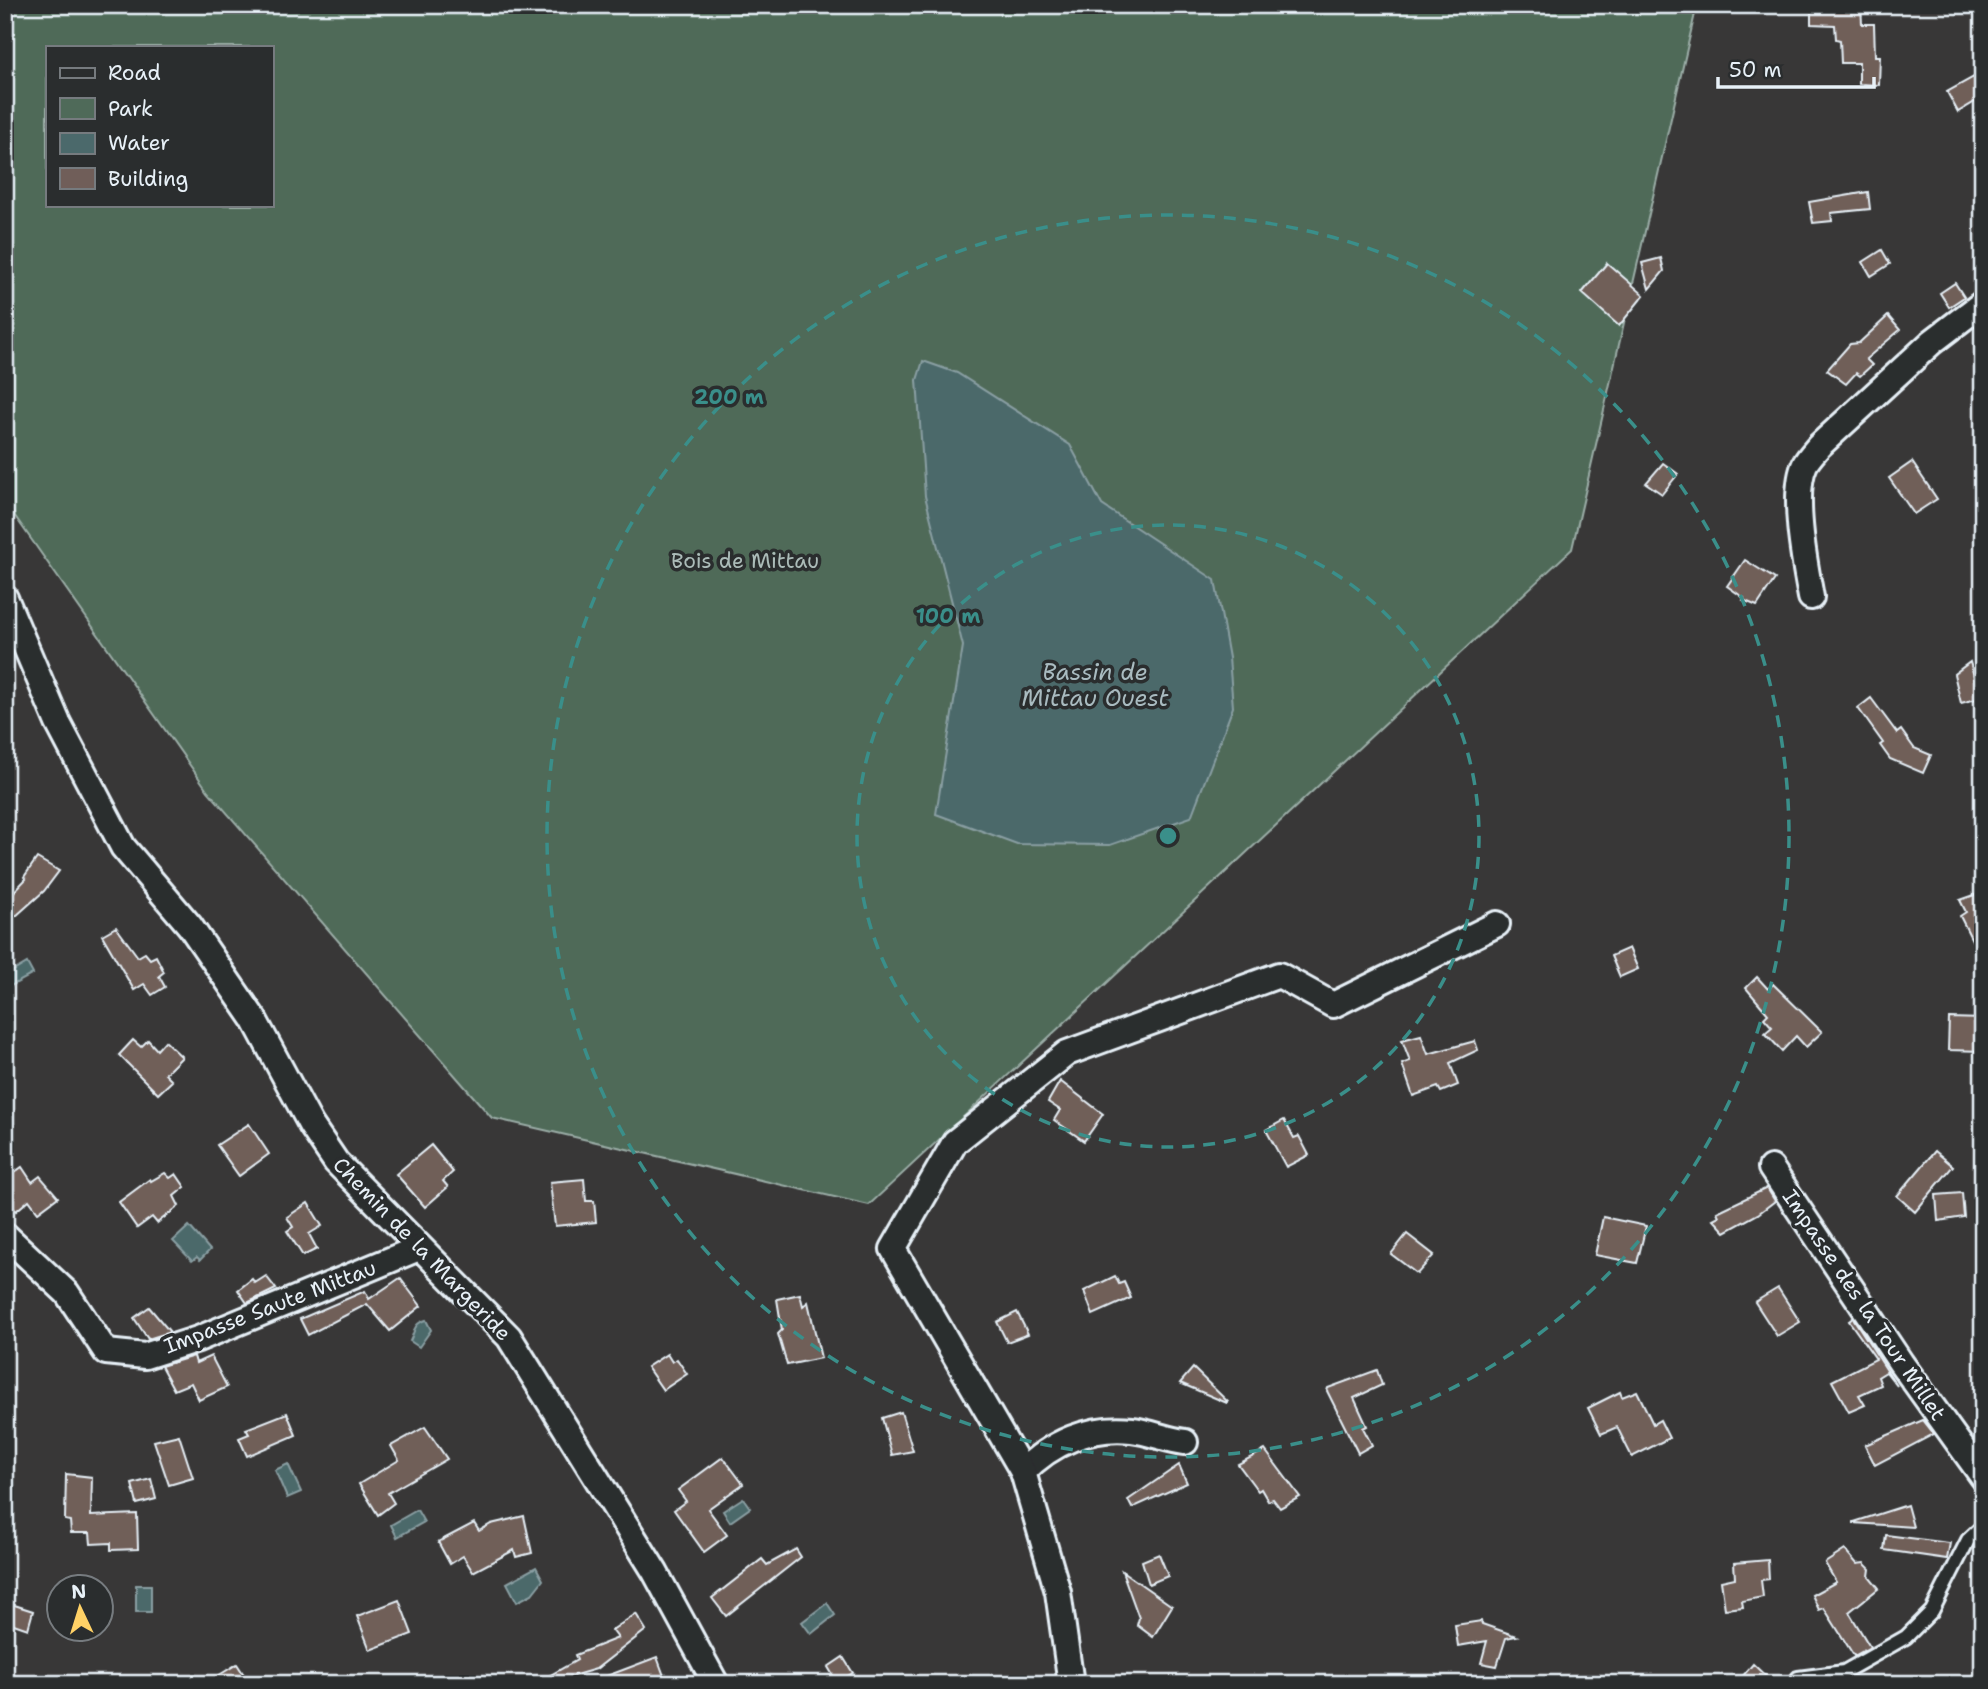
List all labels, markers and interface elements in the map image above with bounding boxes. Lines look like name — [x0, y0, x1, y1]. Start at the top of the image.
legend — [46, 46, 273, 206]
scale bar — [1718, 46, 1874, 90]
text: 50 m — [1729, 56, 1782, 84]
text: Road — [108, 59, 161, 87]
text: Park — [108, 95, 153, 123]
text: Water — [108, 129, 170, 157]
text: Building — [108, 165, 188, 193]
text: 200 m — [694, 383, 764, 411]
park label: Bois de Mittau — [671, 547, 819, 575]
text: 100 m — [916, 602, 980, 630]
water label: Bassin de Mittau Ouest — [1022, 657, 1168, 713]
centre of rings — [1156, 824, 1180, 848]
street label: Chemin de la Margeride — [327, 1151, 517, 1347]
street label: Impasse des la Tour Millet — [1776, 1184, 1952, 1426]
street label: Impasse Saute Mittau — [160, 1254, 380, 1360]
north arrow — [46, 1574, 116, 1644]
text: N — [70, 1579, 87, 1605]

